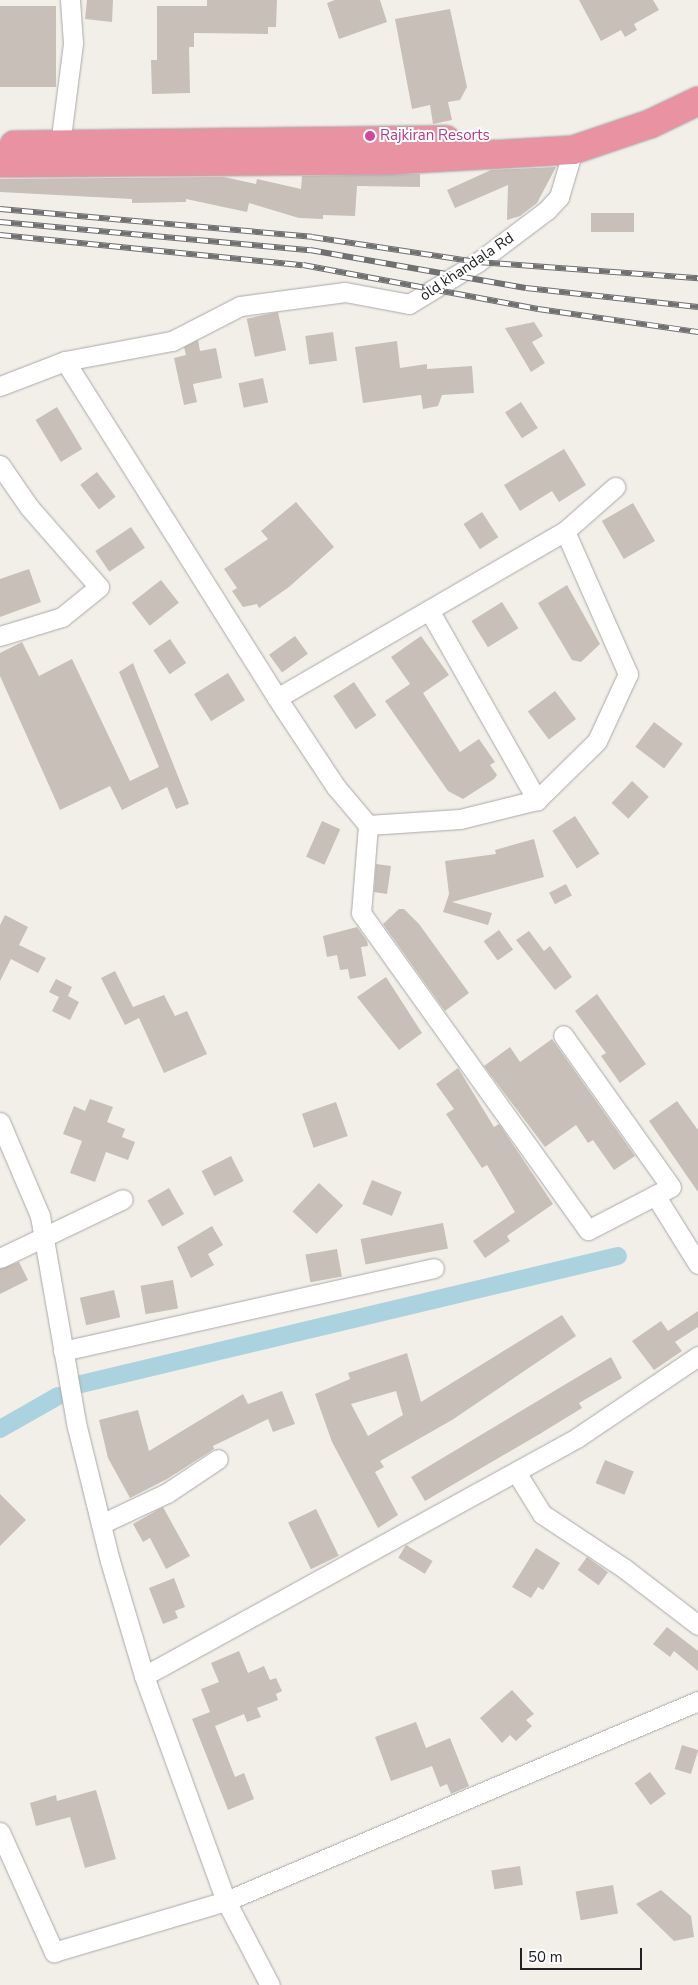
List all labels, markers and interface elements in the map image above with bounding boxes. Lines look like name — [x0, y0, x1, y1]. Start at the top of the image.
place label: Rajkiran Resorts — [380, 127, 490, 145]
marker: Rajkiran Resorts — [364, 130, 376, 142]
street label: old khandala Rd — [417, 229, 517, 305]
scale bar — [523, 1938, 646, 1970]
text: 50 m — [528, 1947, 563, 1967]

